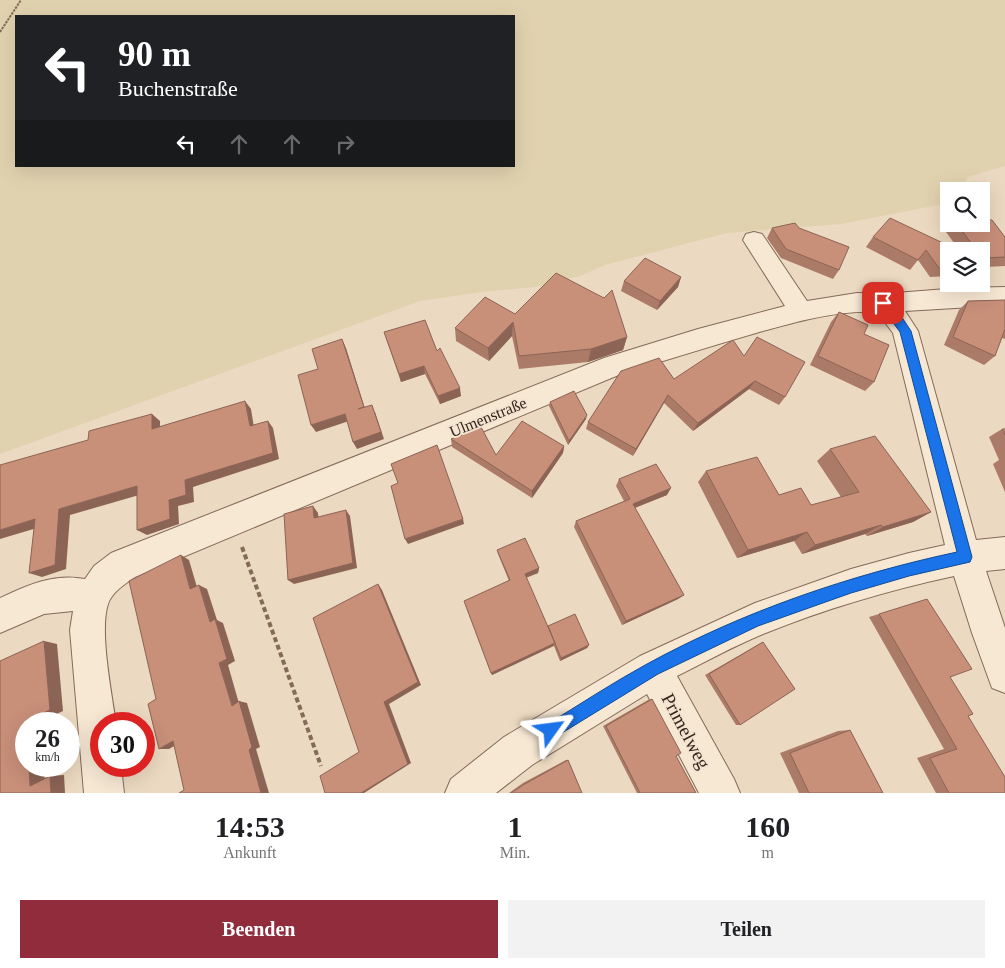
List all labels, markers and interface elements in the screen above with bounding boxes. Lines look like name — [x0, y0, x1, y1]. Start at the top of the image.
icon: left — [35, 35, 100, 100]
text: 90 m — [118, 35, 191, 74]
text: Buchenstraße — [118, 76, 238, 101]
icon: left — [172, 130, 200, 158]
icon: ahead — [225, 130, 253, 158]
icon: ahead — [278, 130, 306, 158]
icon: right — [331, 130, 359, 158]
map controls — [940, 182, 990, 292]
button: search — [940, 182, 990, 232]
button: layers — [940, 242, 990, 292]
pin — [862, 282, 904, 324]
icon: arrive — [869, 289, 897, 317]
street label: Ulmenstraße — [447, 394, 529, 440]
street label: Primelweg — [657, 690, 715, 773]
position arrow — [524, 703, 576, 755]
speed limit sign: 30 — [90, 712, 155, 777]
text: 26 — [35, 725, 60, 752]
text: km/h — [35, 750, 60, 764]
text: 14:53 — [215, 810, 285, 843]
text: 1 — [507, 810, 522, 843]
text: 160 — [745, 810, 790, 843]
text: Ankunft — [223, 844, 276, 861]
text: Min. — [500, 844, 530, 861]
text: m — [761, 844, 774, 861]
button: Beenden — [20, 900, 498, 958]
button: Teilen — [508, 900, 985, 958]

